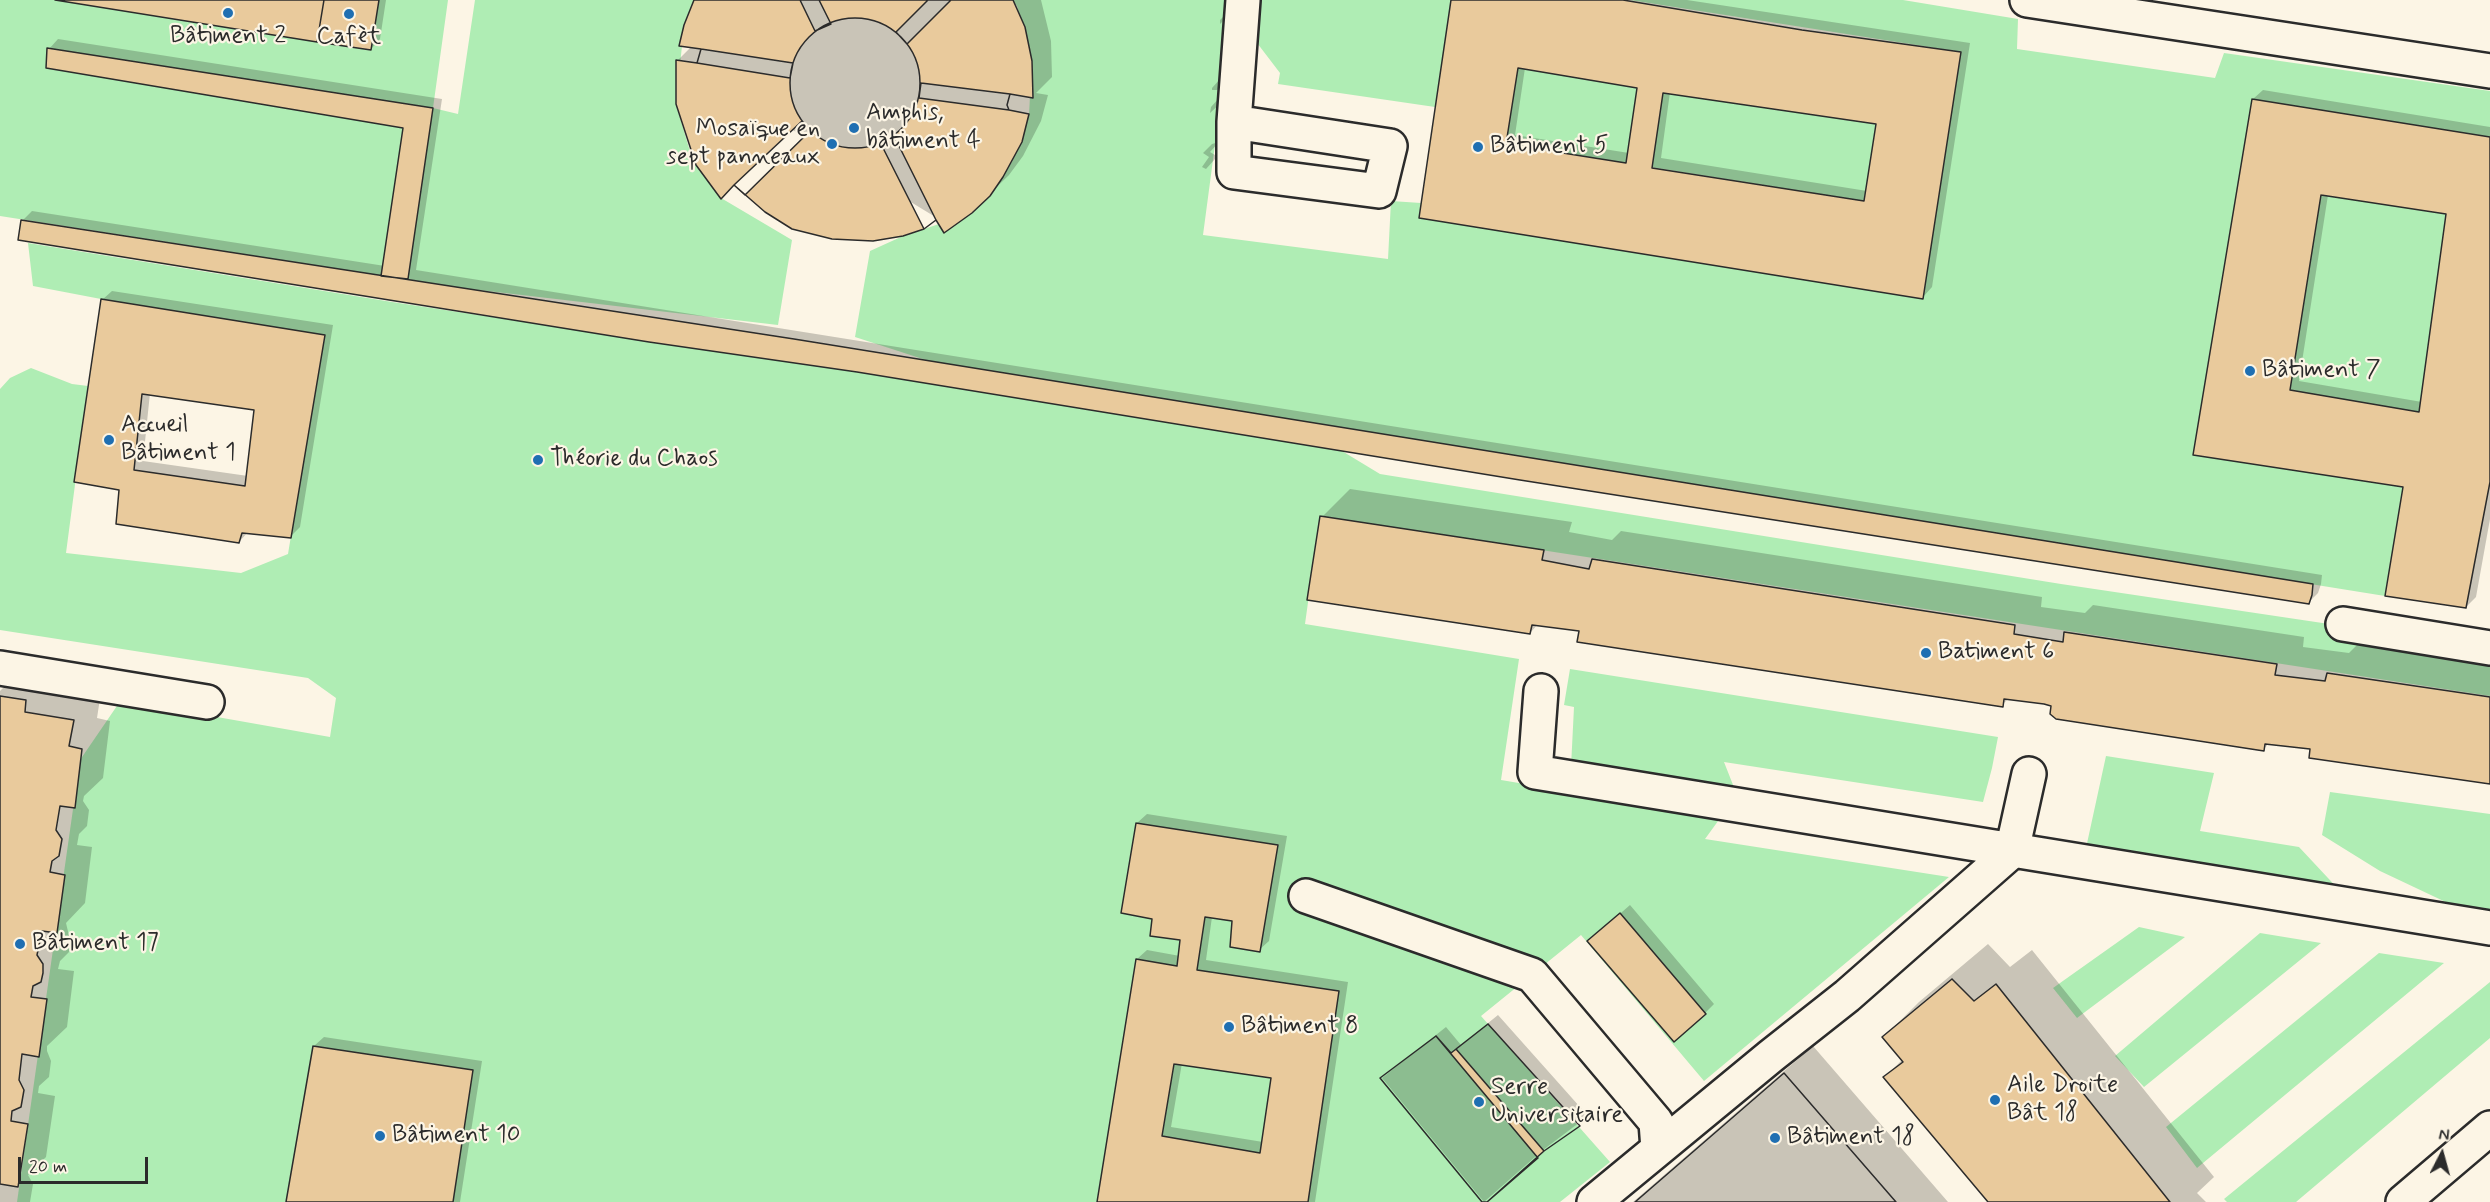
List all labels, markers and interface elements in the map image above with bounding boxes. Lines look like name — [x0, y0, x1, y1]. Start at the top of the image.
marker: Bâtiment 2 — [221, 6, 235, 20]
marker: Cafèt — [342, 7, 356, 21]
place label: Bâtiment 2 — [170, 23, 286, 51]
place label: Cafèt — [317, 24, 381, 52]
place label: Amphis, bâtiment 4 — [866, 100, 981, 156]
place label: Mosaïque en sept panneaux — [666, 116, 820, 172]
marker: Amphis, bâtiment 4 — [847, 121, 861, 135]
place label: Bâtiment 5 — [1490, 133, 1608, 161]
marker: Mosaïque en sept panneaux — [825, 137, 839, 151]
marker: Bâtiment 5 — [1471, 140, 1485, 154]
place label: Bâtiment 7 — [2262, 357, 2381, 385]
marker: Bâtiment 7 — [2243, 364, 2257, 378]
place label: Accueil Bâtiment 1 — [121, 412, 236, 468]
marker: Accueil Bâtiment 1 — [102, 433, 116, 447]
place label: Théorie du Chaos — [550, 446, 718, 474]
marker: Théorie du Chaos — [531, 453, 545, 467]
place label: Batiment 6 — [1938, 639, 2054, 667]
marker: Batiment 6 — [1919, 646, 1933, 660]
place label: Bâtiment 17 — [32, 930, 159, 958]
marker: Bâtiment 17 — [13, 937, 27, 951]
place label: Bâtiment 8 — [1241, 1013, 1359, 1041]
marker: Bâtiment 8 — [1222, 1020, 1236, 1034]
place label: Aile Droite Bât 18 — [2007, 1072, 2118, 1128]
place label: Serre Universitaire — [1491, 1074, 1623, 1130]
marker: Aile Droite Bât 18 — [1988, 1093, 2002, 1107]
marker: Serre Universitaire — [1472, 1095, 1486, 1109]
place label: Bâtiment 10 — [392, 1122, 520, 1150]
place label: Bâtiment 18 — [1787, 1124, 1915, 1152]
north arrow — [2412, 1124, 2472, 1184]
text: N — [2438, 1125, 2450, 1147]
marker: Bâtiment 10 — [373, 1129, 387, 1143]
marker: Bâtiment 18 — [1768, 1131, 1782, 1145]
scale bar — [21, 1145, 152, 1183]
text: 20 m — [29, 1155, 67, 1179]

